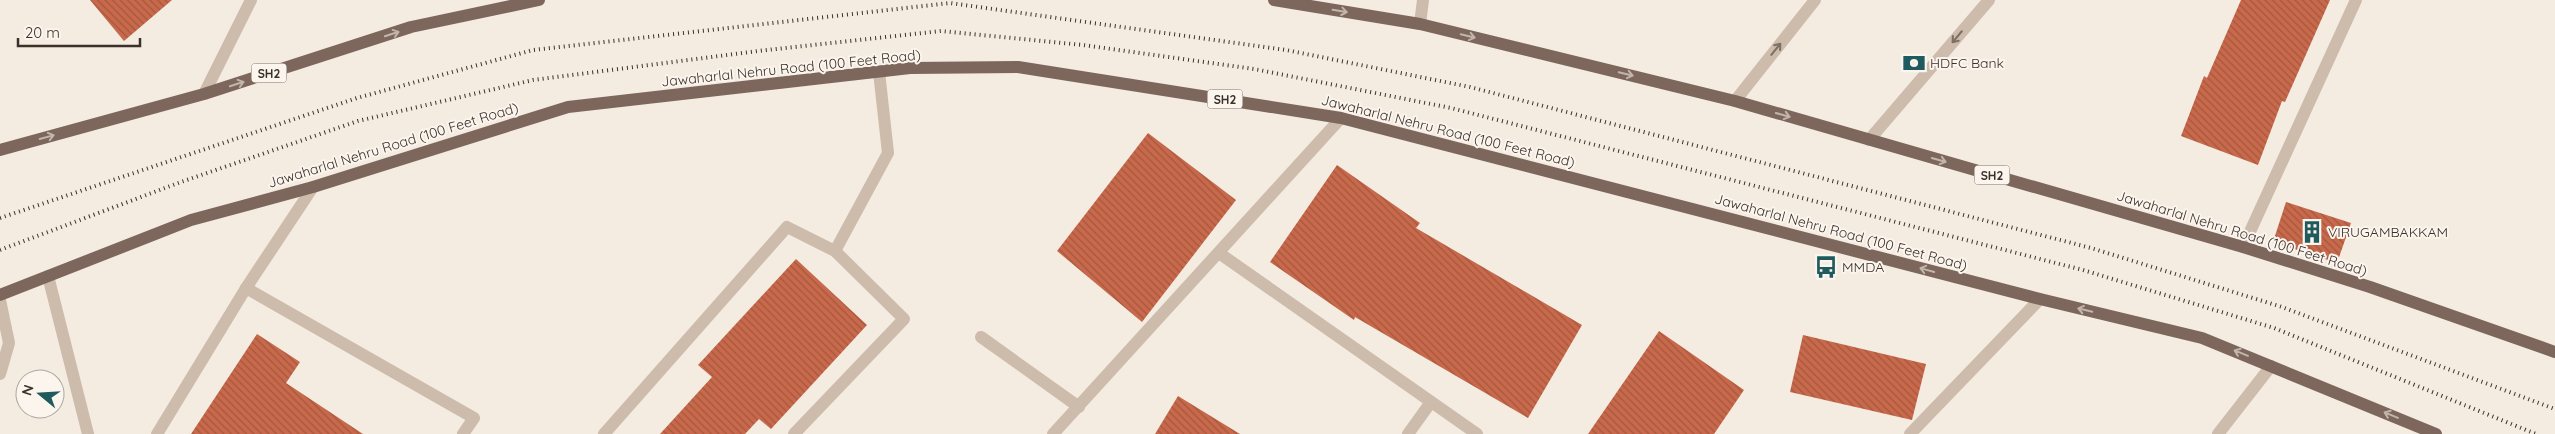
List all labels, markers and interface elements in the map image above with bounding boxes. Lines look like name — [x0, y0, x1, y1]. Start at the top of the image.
one-way arrow — [1331, 6, 1347, 16]
scale bar — [18, 15, 140, 47]
text: 20 m — [25, 23, 60, 42]
one-way arrow — [383, 28, 399, 38]
one-way arrow — [1952, 30, 1963, 43]
one-way arrow — [1459, 32, 1475, 41]
one-way arrow — [1771, 43, 1782, 56]
street label: Jawaharlal Nehru Road (100 Feet Road) — [660, 45, 922, 91]
bank icon: HDFC Bank — [1901, 50, 1927, 76]
place label: HDFC Bank — [1930, 54, 2004, 72]
road number: SH2 — [252, 64, 286, 82]
one-way arrow — [1617, 70, 1633, 79]
one-way arrow — [229, 78, 245, 88]
road number: SH2 — [1208, 90, 1242, 108]
street label: Jawaharlal Nehru Road (100 Feet Road) — [1319, 91, 1577, 171]
street label: Jawaharlal Nehru Road (100 Feet Road) — [266, 98, 520, 192]
one-way arrow — [1774, 110, 1790, 120]
one-way arrow — [39, 132, 55, 142]
one-way arrow — [1931, 155, 1947, 165]
road number: SH2 — [1974, 166, 2010, 184]
street label: Jawaharlal Nehru Road (100 Feet Road) — [2115, 186, 2369, 280]
street label: Jawaharlal Nehru Road (100 Feet Road) — [1713, 190, 1969, 274]
building icon: VIRUGAMBAKKAM — [2299, 219, 2325, 245]
place label: VIRUGAMBAKKAM — [2328, 223, 2448, 241]
bus stop icon: MMDA — [1813, 254, 1839, 280]
place label: MMDA — [1842, 258, 1884, 276]
one-way arrow — [1920, 265, 1936, 274]
one-way arrow — [2077, 305, 2093, 314]
one-way arrow — [2234, 348, 2249, 358]
north arrow — [15, 369, 65, 419]
text: N — [17, 382, 38, 398]
one-way arrow — [2384, 410, 2399, 420]

